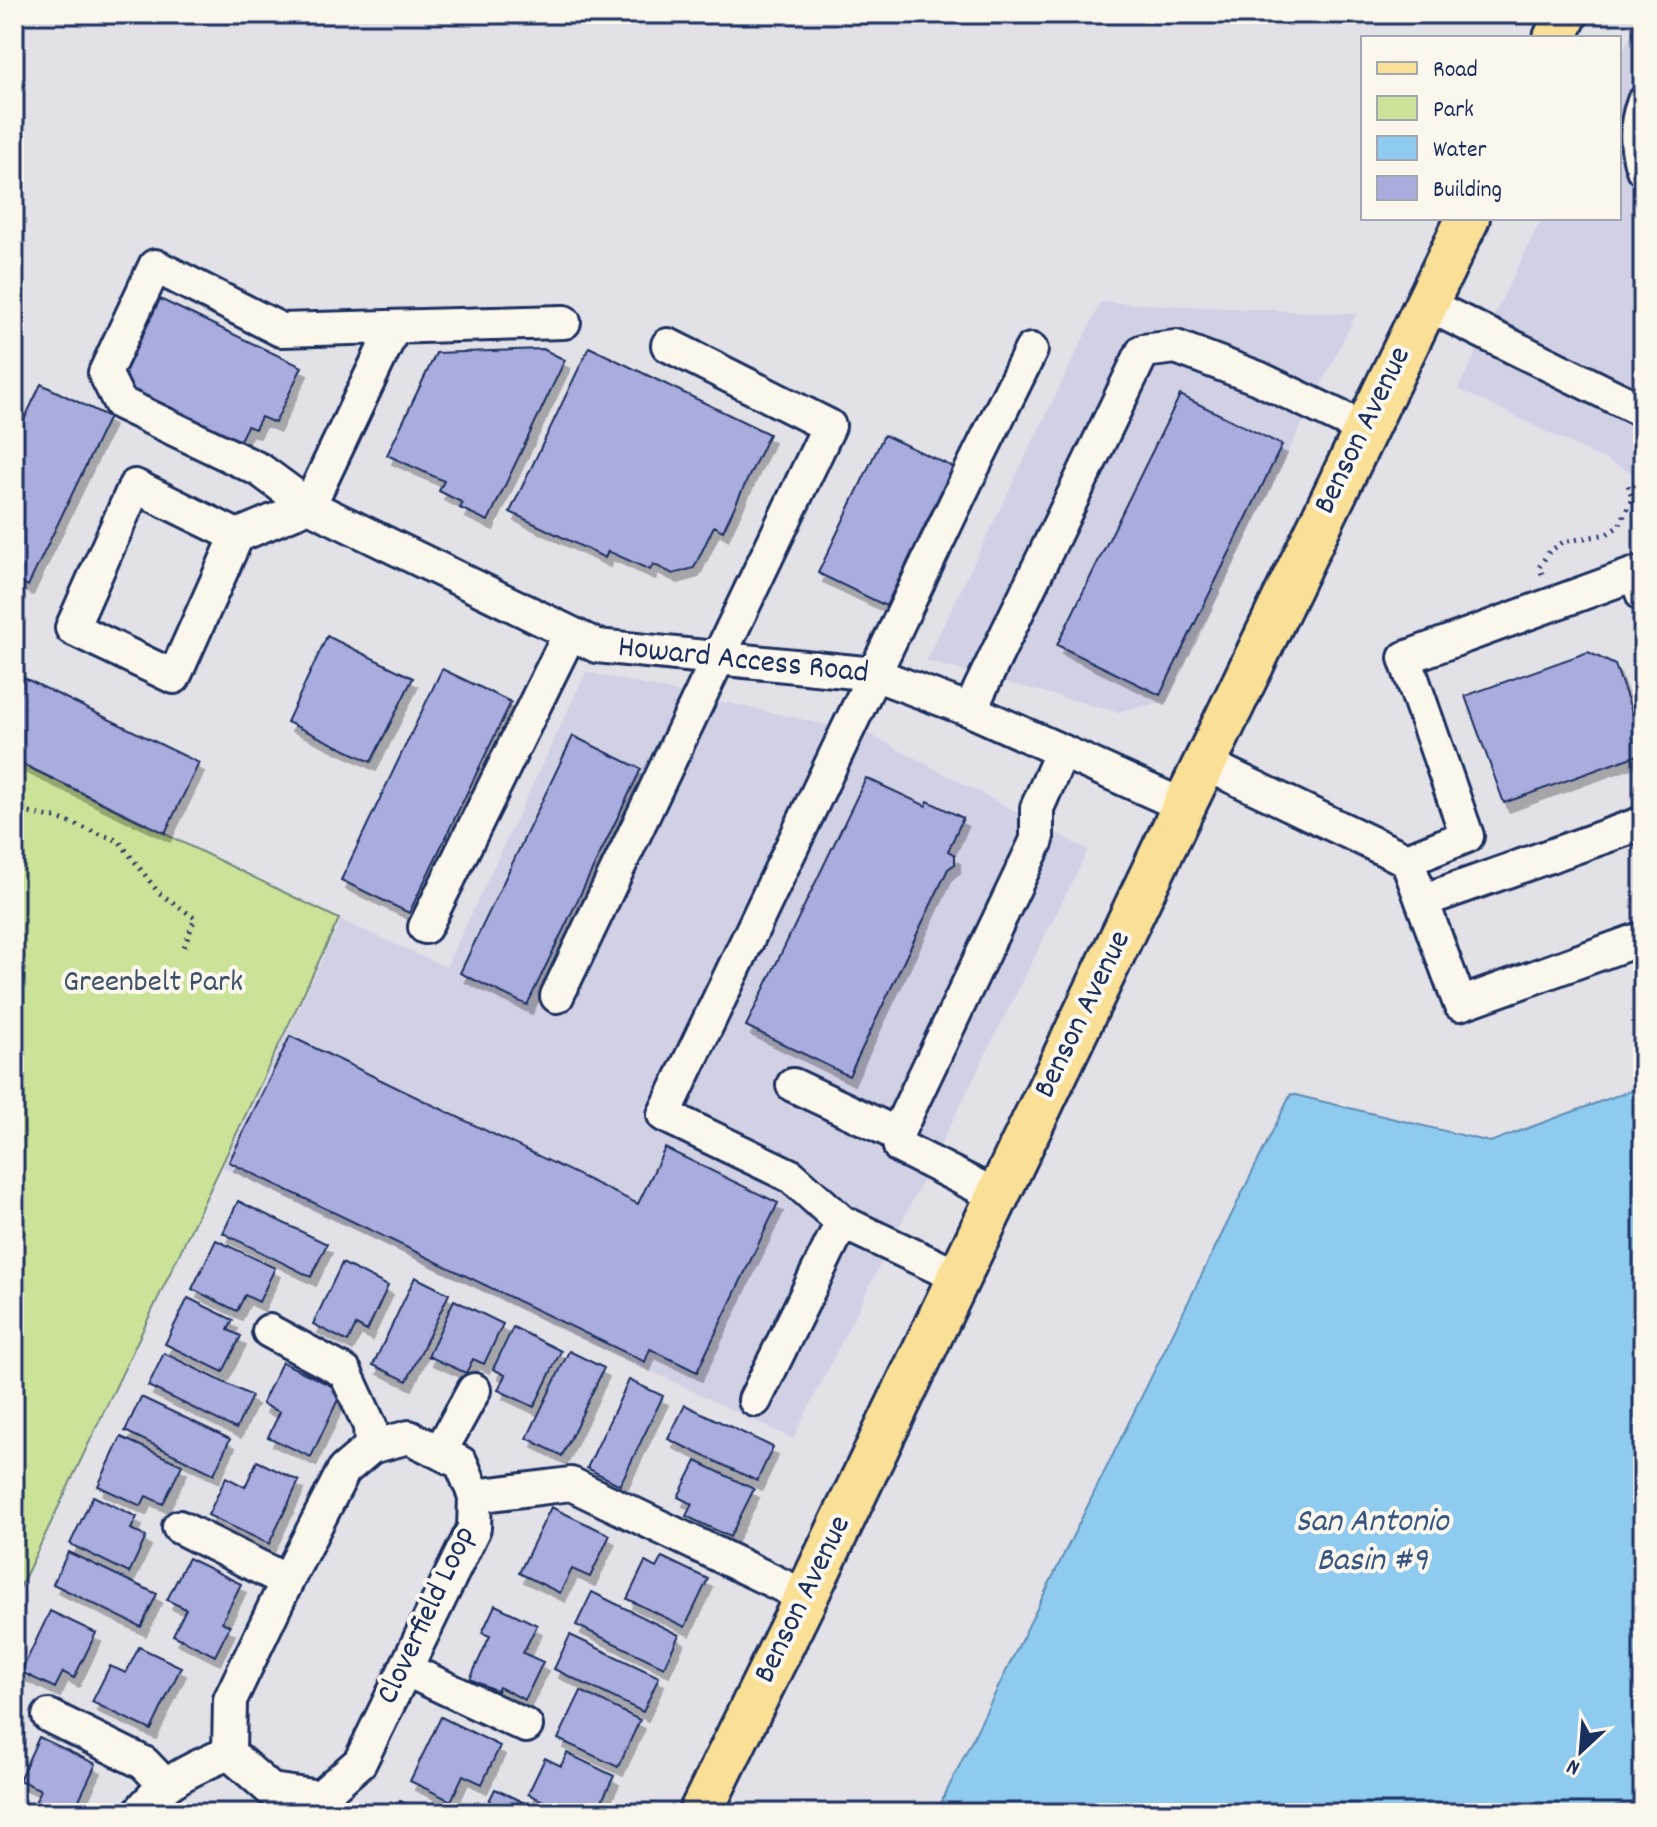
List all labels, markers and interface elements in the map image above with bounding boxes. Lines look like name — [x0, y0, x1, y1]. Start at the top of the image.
legend — [1361, 36, 1621, 220]
text: Road — [1433, 54, 1478, 88]
text: Park — [1433, 94, 1474, 128]
text: Water — [1433, 134, 1486, 168]
text: Building — [1433, 174, 1502, 208]
street label: Benson Avenue — [1304, 339, 1424, 523]
street label: Howard Access Road — [615, 626, 871, 698]
street label: Benson Avenue — [1024, 923, 1144, 1107]
park label: Greenbelt Park — [63, 961, 243, 1007]
water label: San Antonio Basin #9 — [1295, 1499, 1451, 1587]
street label: Benson Avenue — [744, 1508, 864, 1692]
street label: Cloverfield Loop — [367, 1519, 489, 1713]
north arrow — [1541, 1711, 1621, 1791]
text: N — [1562, 1749, 1585, 1782]

